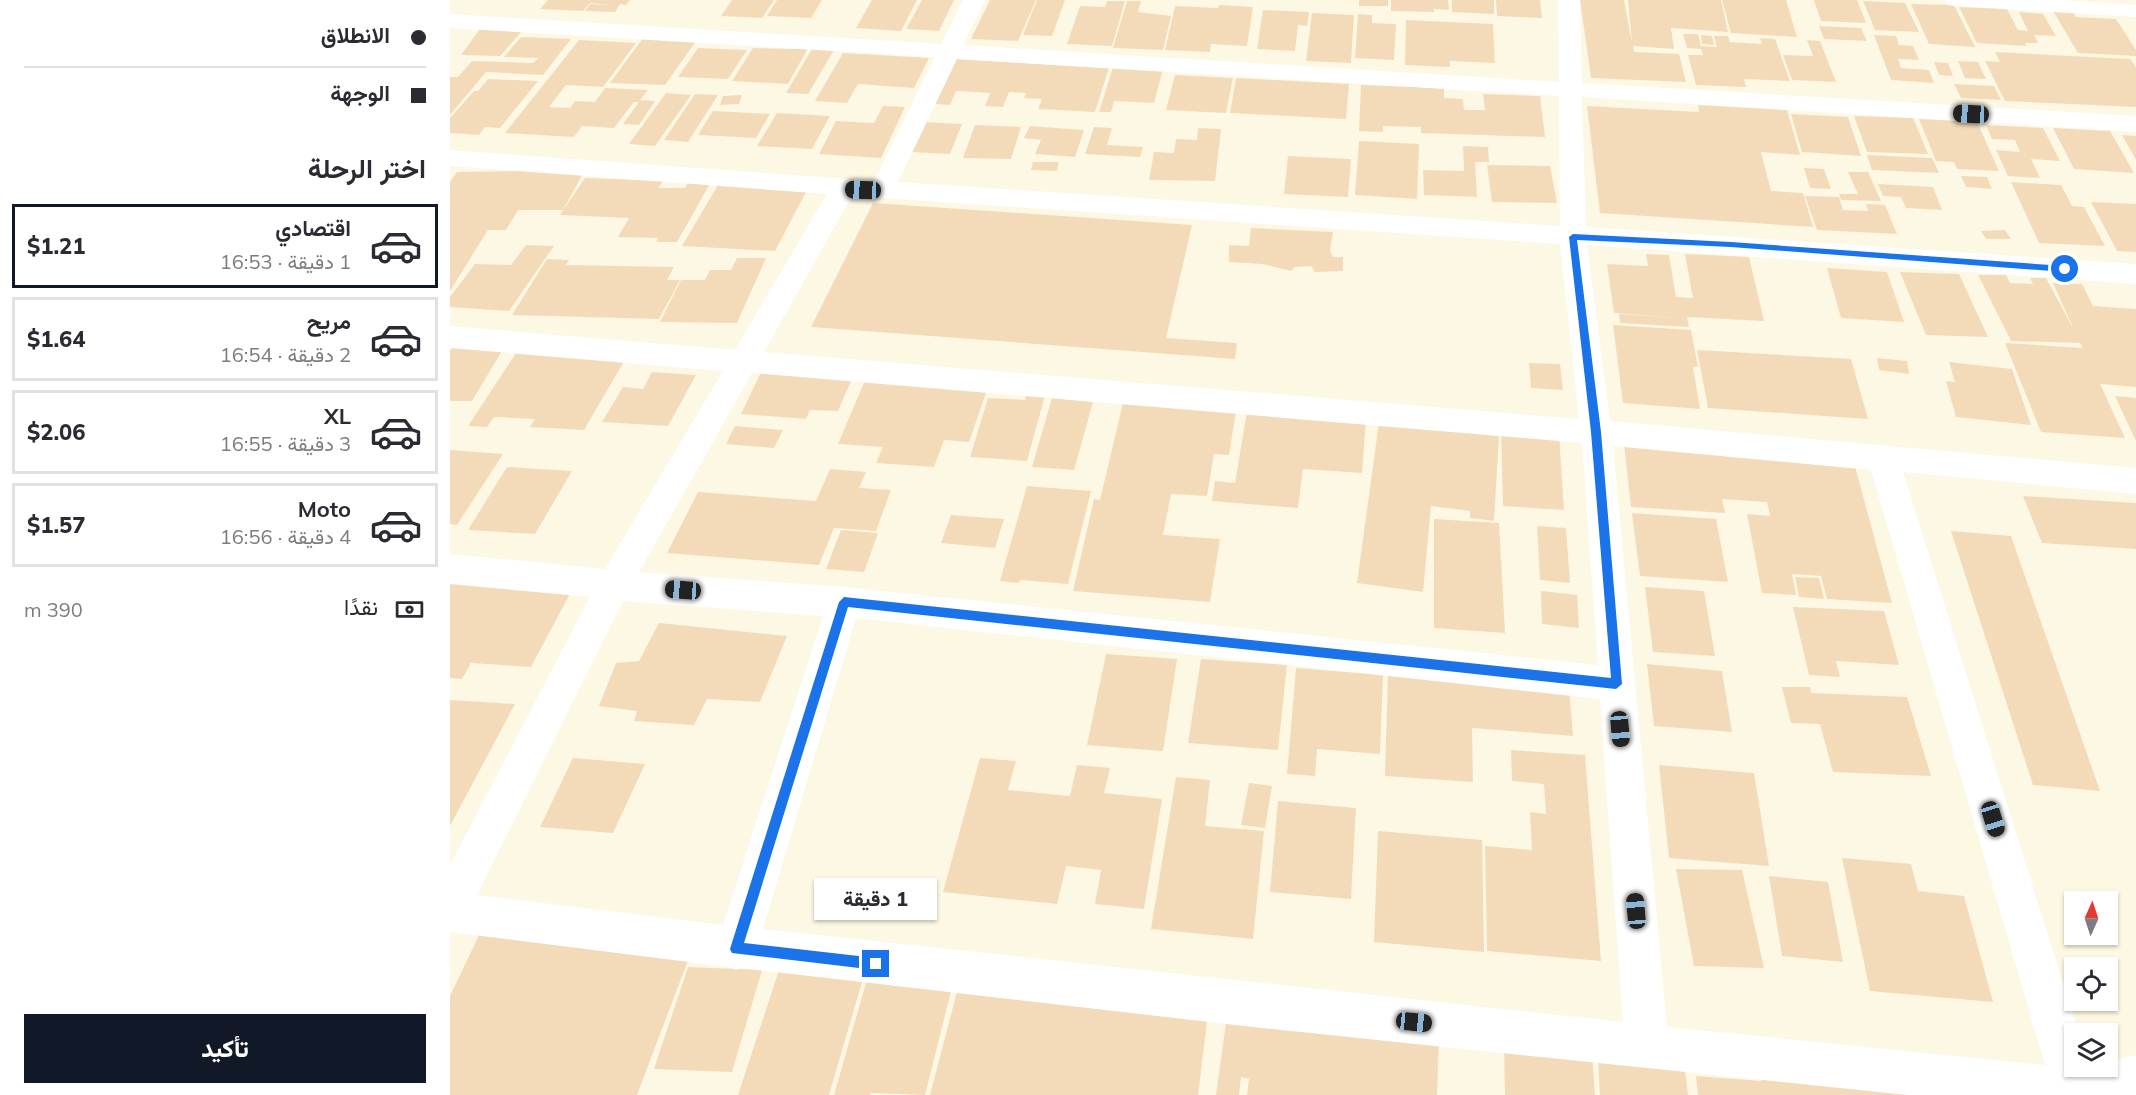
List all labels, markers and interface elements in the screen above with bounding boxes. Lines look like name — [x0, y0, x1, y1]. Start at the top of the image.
text: الانطلاق — [321, 21, 390, 49]
text: الوجهة — [330, 79, 390, 107]
car — [1953, 104, 1989, 124]
text: اختر الرحلة — [308, 151, 426, 185]
car — [845, 180, 881, 200]
text: اقتصادي — [275, 214, 351, 242]
icon: car — [369, 219, 423, 273]
text: $1.21 — [27, 232, 86, 260]
text: 1 دقيقة · 16:53 — [220, 249, 351, 274]
route start — [2051, 255, 2078, 282]
text: مريح — [307, 307, 351, 335]
icon: car — [369, 312, 423, 366]
text: $1.64 — [27, 325, 86, 353]
text: 2 دقيقة · 16:54 — [220, 342, 351, 367]
text: XL — [324, 402, 351, 430]
icon: car — [369, 405, 423, 459]
text: $2.06 — [27, 418, 86, 446]
text: 3 دقيقة · 16:55 — [220, 431, 351, 456]
text: Moto — [298, 495, 351, 523]
icon: car — [369, 498, 423, 552]
text: $1.57 — [27, 511, 86, 539]
text: 4 دقيقة · 16:56 — [220, 524, 351, 549]
car — [664, 580, 702, 600]
text: نقدًا — [344, 593, 378, 621]
icon: cash — [393, 593, 426, 626]
text: 390 m — [24, 597, 83, 622]
car — [1609, 710, 1631, 748]
car — [1979, 799, 2007, 839]
callout: 1 دقيقة — [814, 877, 938, 919]
text: 1 دقيقة — [843, 886, 908, 911]
north arrow — [2064, 891, 2118, 945]
map controls — [2064, 891, 2118, 1077]
car — [1625, 892, 1647, 930]
route end — [862, 950, 889, 977]
button: locate — [2064, 957, 2118, 1011]
car — [1395, 1011, 1433, 1033]
button: تأكيد — [24, 1014, 426, 1083]
button: layers — [2064, 1023, 2118, 1077]

